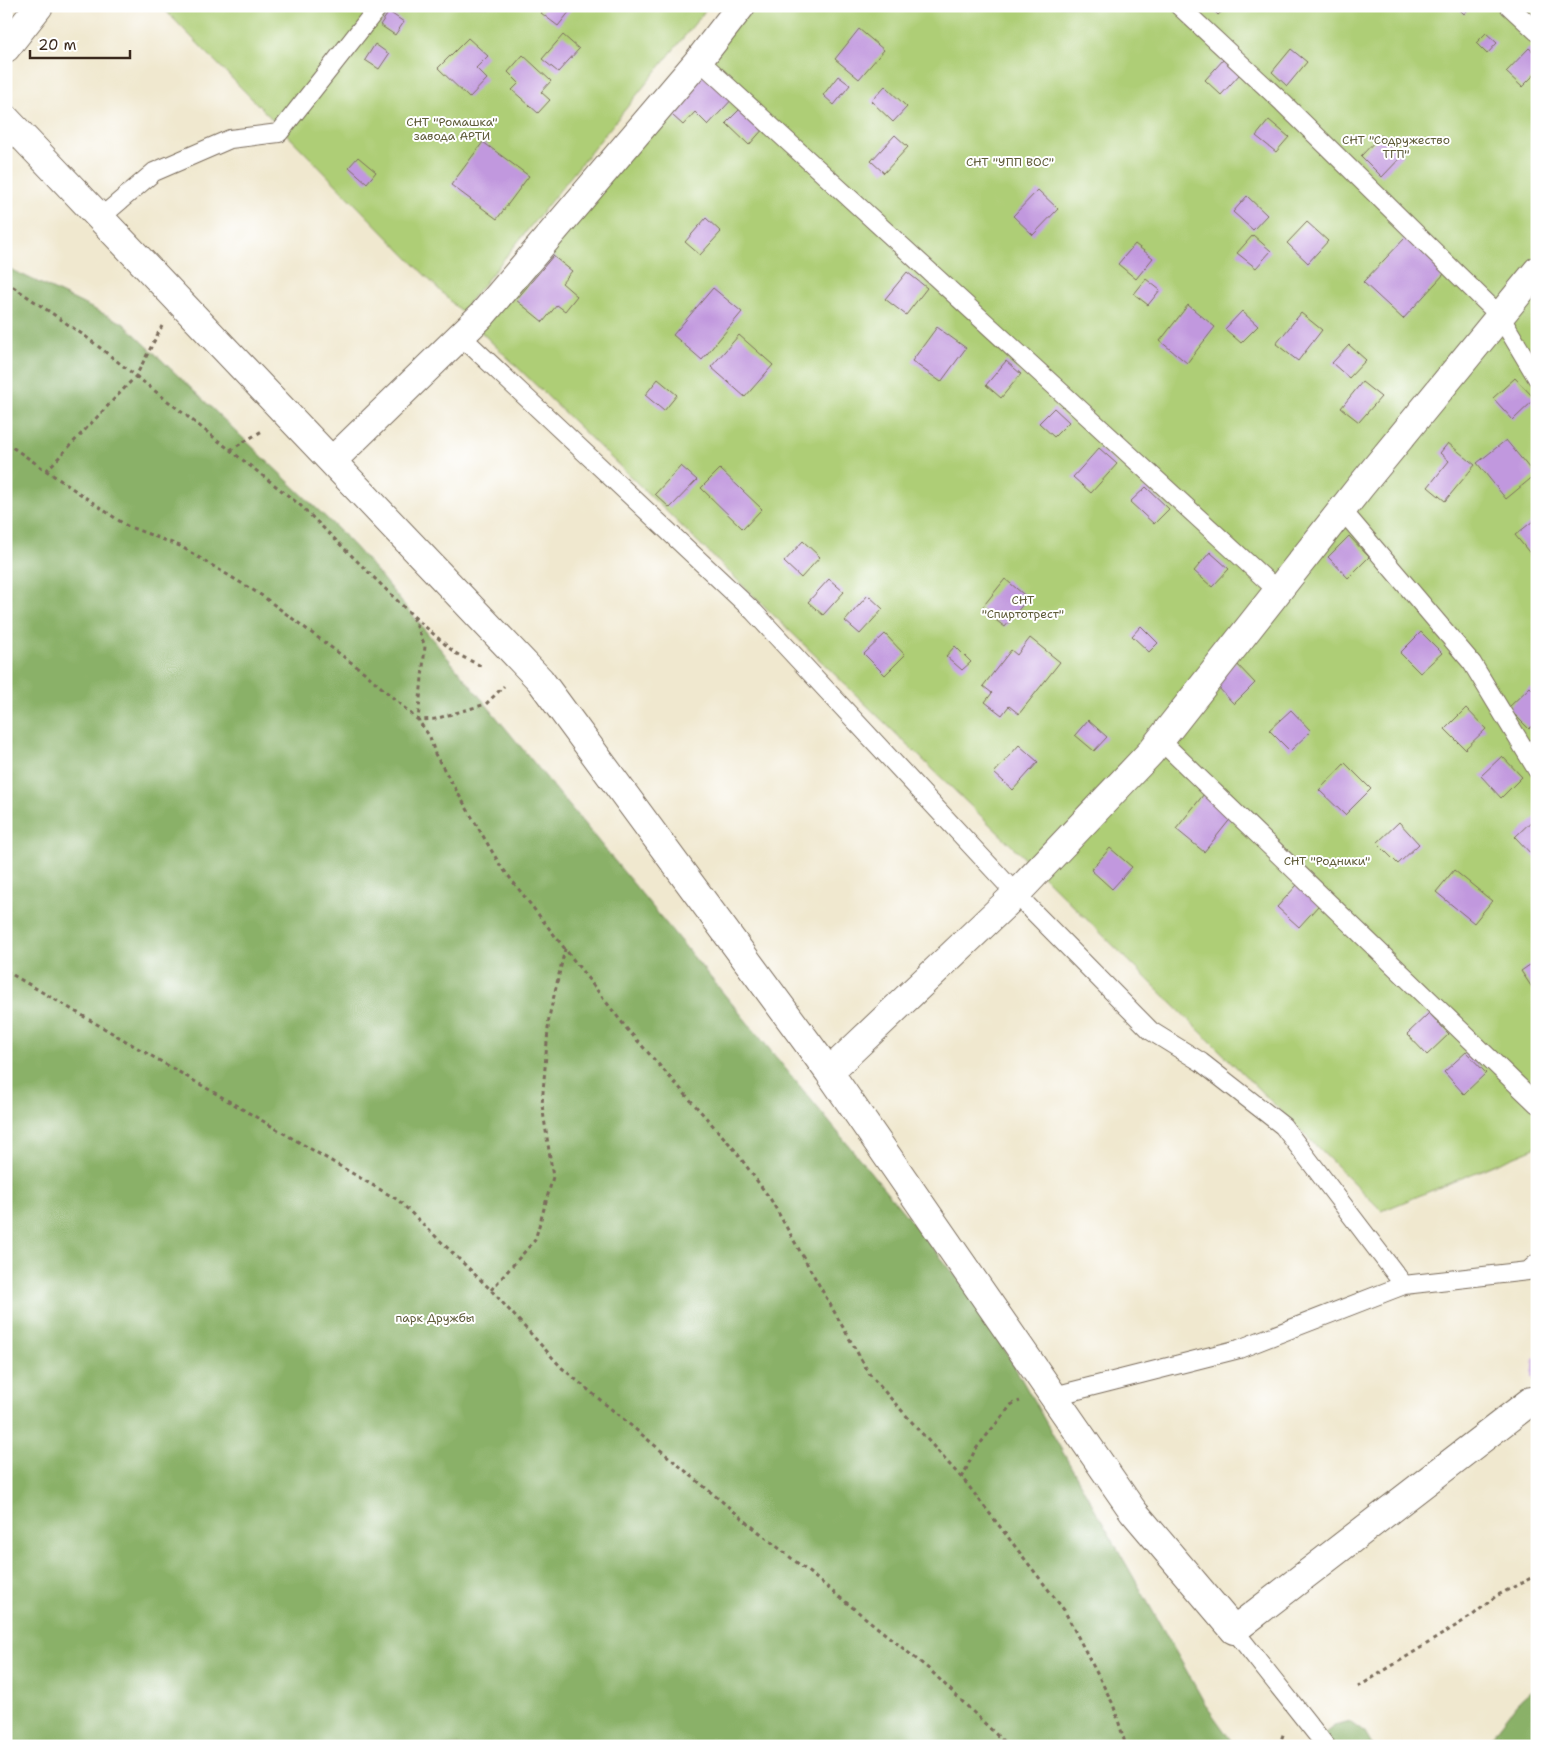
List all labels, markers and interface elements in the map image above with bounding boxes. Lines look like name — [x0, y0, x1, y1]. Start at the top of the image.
scale bar — [30, 28, 130, 60]
text: 20 m — [38, 35, 77, 55]
park label: СНТ "Ромашка" завода АРТИ — [406, 114, 498, 144]
park label: СНТ "Содружество ТГП" — [1342, 132, 1450, 162]
park label: СНТ "УПП ВОС" — [966, 154, 1054, 170]
park label: СНТ "Спиртотрест" — [982, 592, 1064, 622]
park label: СНТ "Родники" — [1284, 853, 1370, 869]
park label: парк Дружбы — [395, 1310, 475, 1326]

